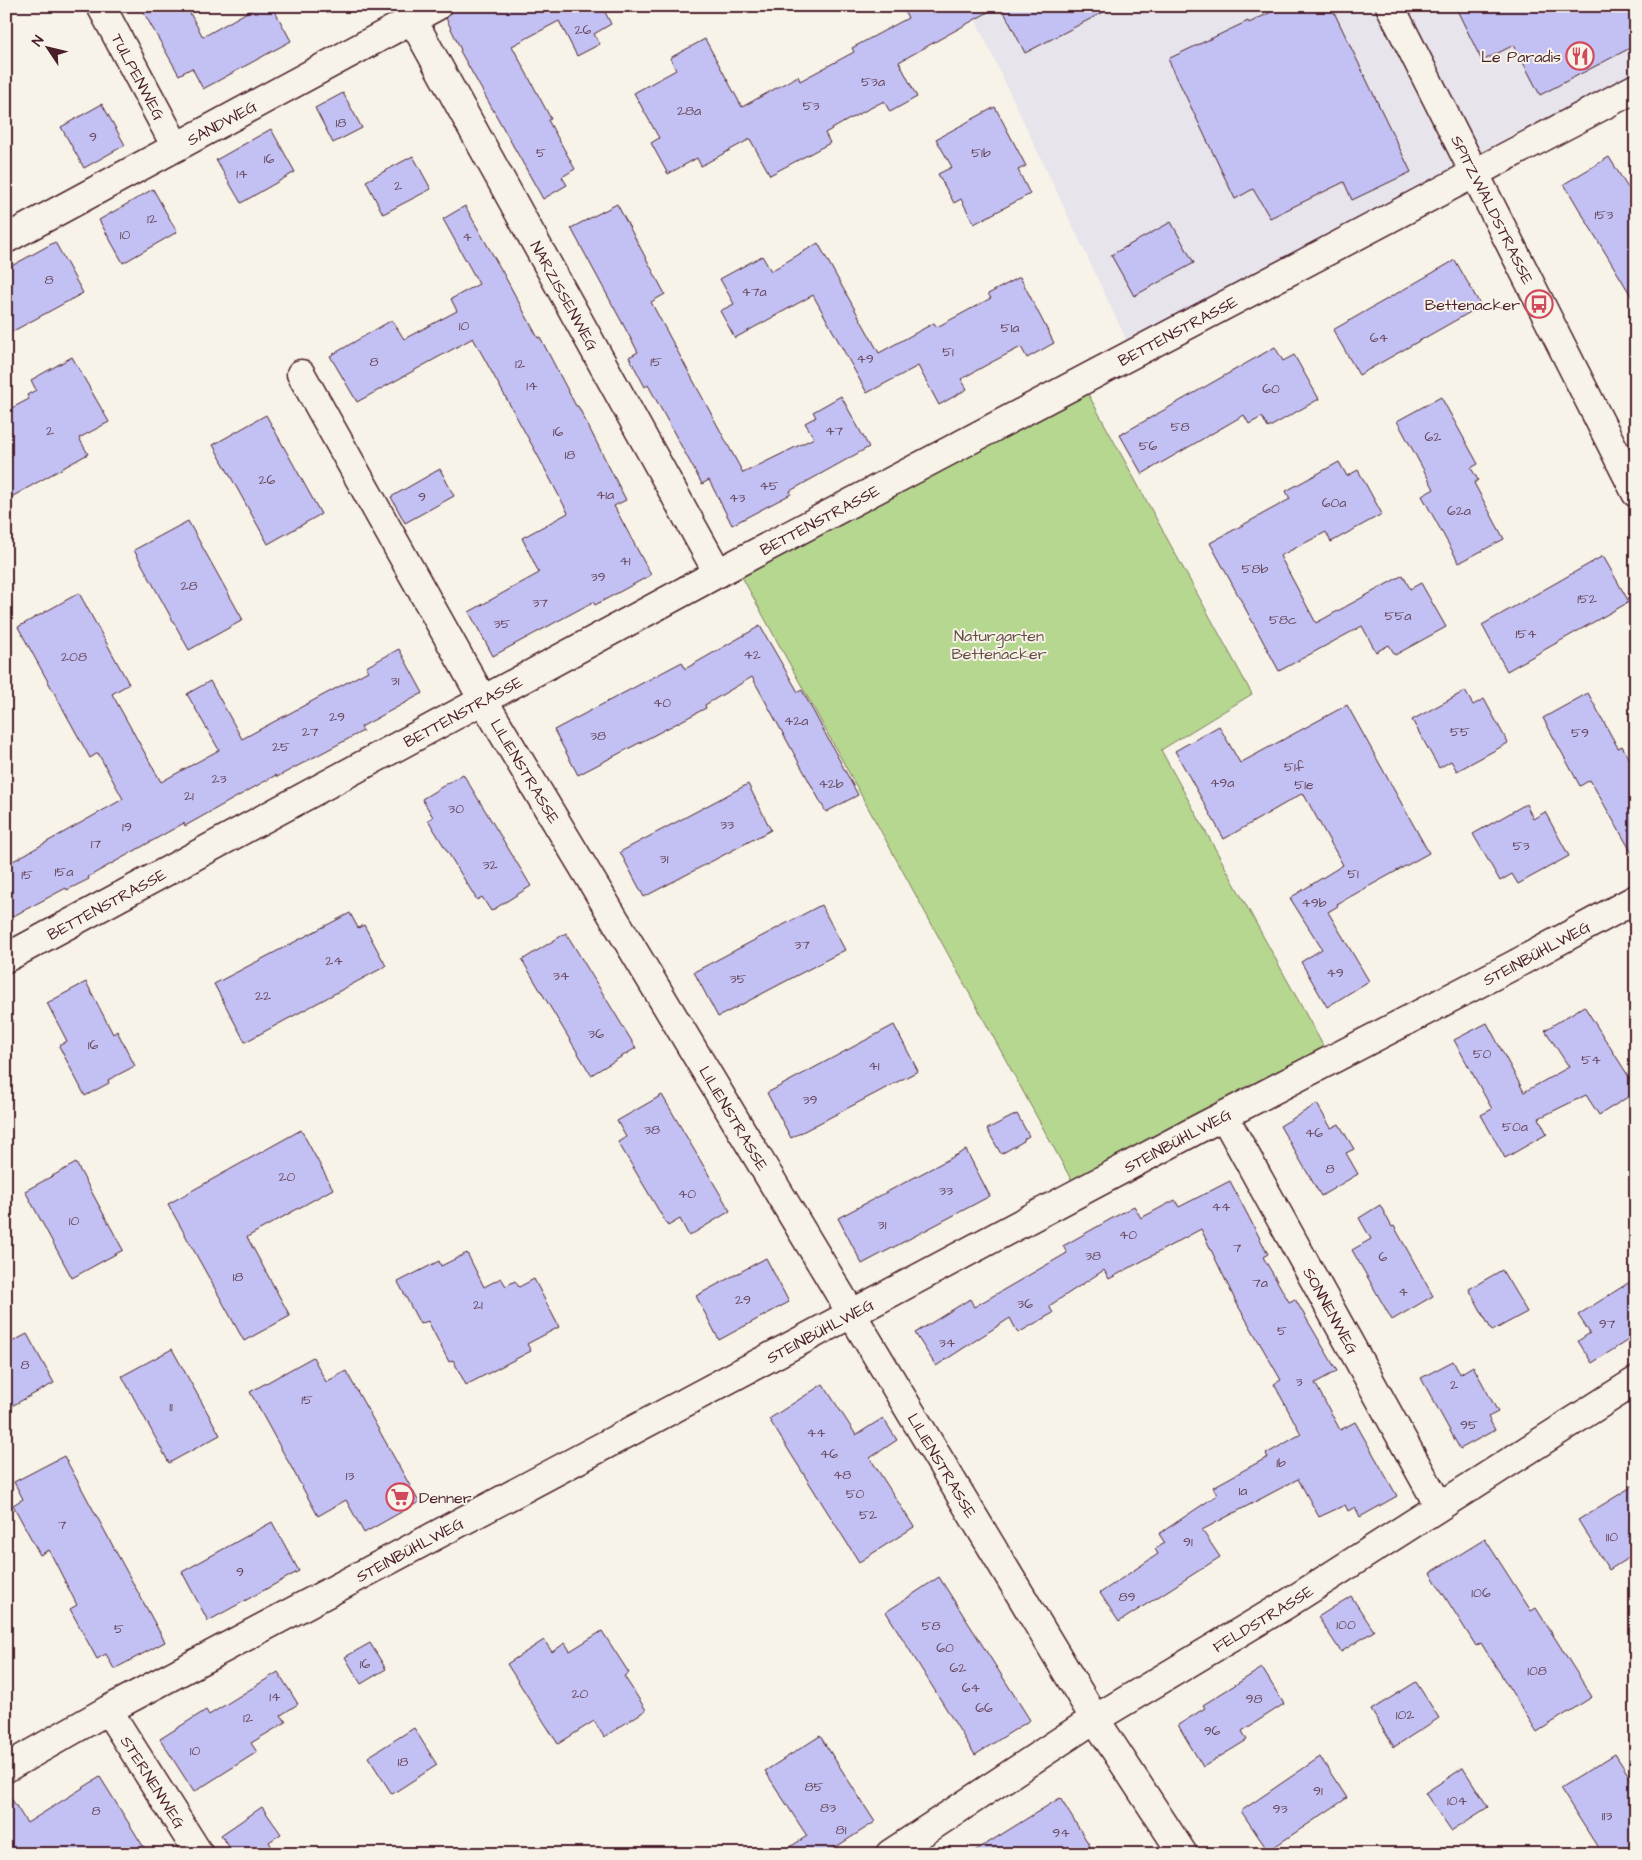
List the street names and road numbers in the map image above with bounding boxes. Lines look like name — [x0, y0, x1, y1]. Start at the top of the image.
street label: TULPENWEG — [106, 30, 170, 124]
street label: SANDWEG — [183, 95, 261, 151]
street label: SPITZWALDSTRASSE — [1445, 132, 1539, 289]
street label: NARZISSENWEG — [525, 237, 603, 355]
street label: BETTENSTRASSE — [1114, 290, 1242, 372]
street label: BETTENSTRASSE — [756, 480, 884, 561]
street label: BETTENSTRASSE — [400, 671, 527, 753]
street label: LILIENSTRASSE — [485, 715, 565, 828]
street label: BETTENSTRASSE — [43, 863, 171, 946]
street label: STEINBÜHLWEG — [1479, 916, 1594, 991]
street label: LILIENSTRASSE — [693, 1062, 773, 1175]
street label: STEINBÜHLWEG — [1120, 1104, 1235, 1179]
street label: SONNENWEG — [1297, 1263, 1363, 1358]
street label: STEINBÜHLWEG — [763, 1294, 878, 1369]
street label: LILIENSTRASSE — [902, 1409, 982, 1523]
street label: STEINBÜHLWEG — [352, 1513, 468, 1588]
street label: FELDSTRASSE — [1209, 1580, 1318, 1658]
street label: STERNENWEG — [115, 1732, 190, 1833]

